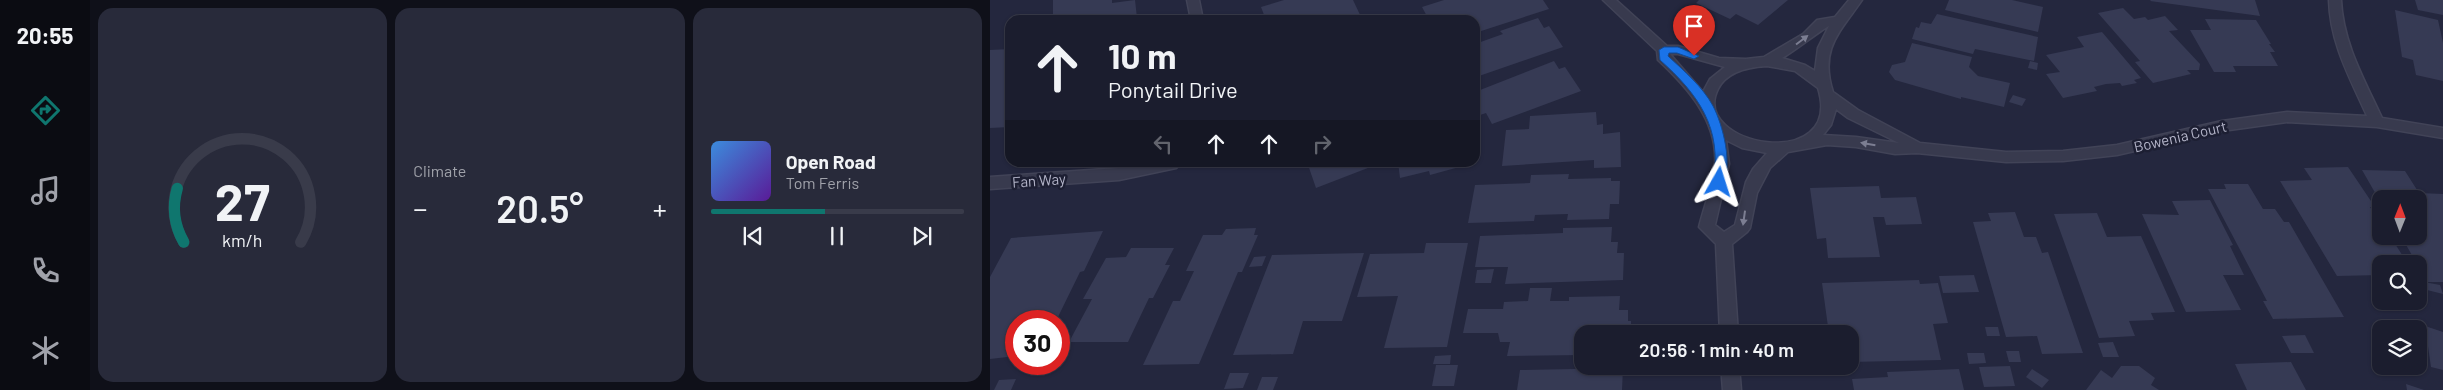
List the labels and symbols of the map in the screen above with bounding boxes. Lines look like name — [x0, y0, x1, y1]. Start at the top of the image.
pin — [1673, 5, 1715, 56]
one-way arrow — [1795, 35, 1809, 45]
street label: Bowenia Court — [2132, 117, 2228, 155]
one-way arrow — [1860, 140, 1876, 148]
position arrow — [1692, 155, 1744, 207]
street label: Fan Way — [1012, 169, 1067, 191]
north arrow — [2372, 190, 2428, 245]
one-way arrow — [1740, 210, 1748, 226]
speed limit sign: 30 — [1005, 310, 1070, 375]

